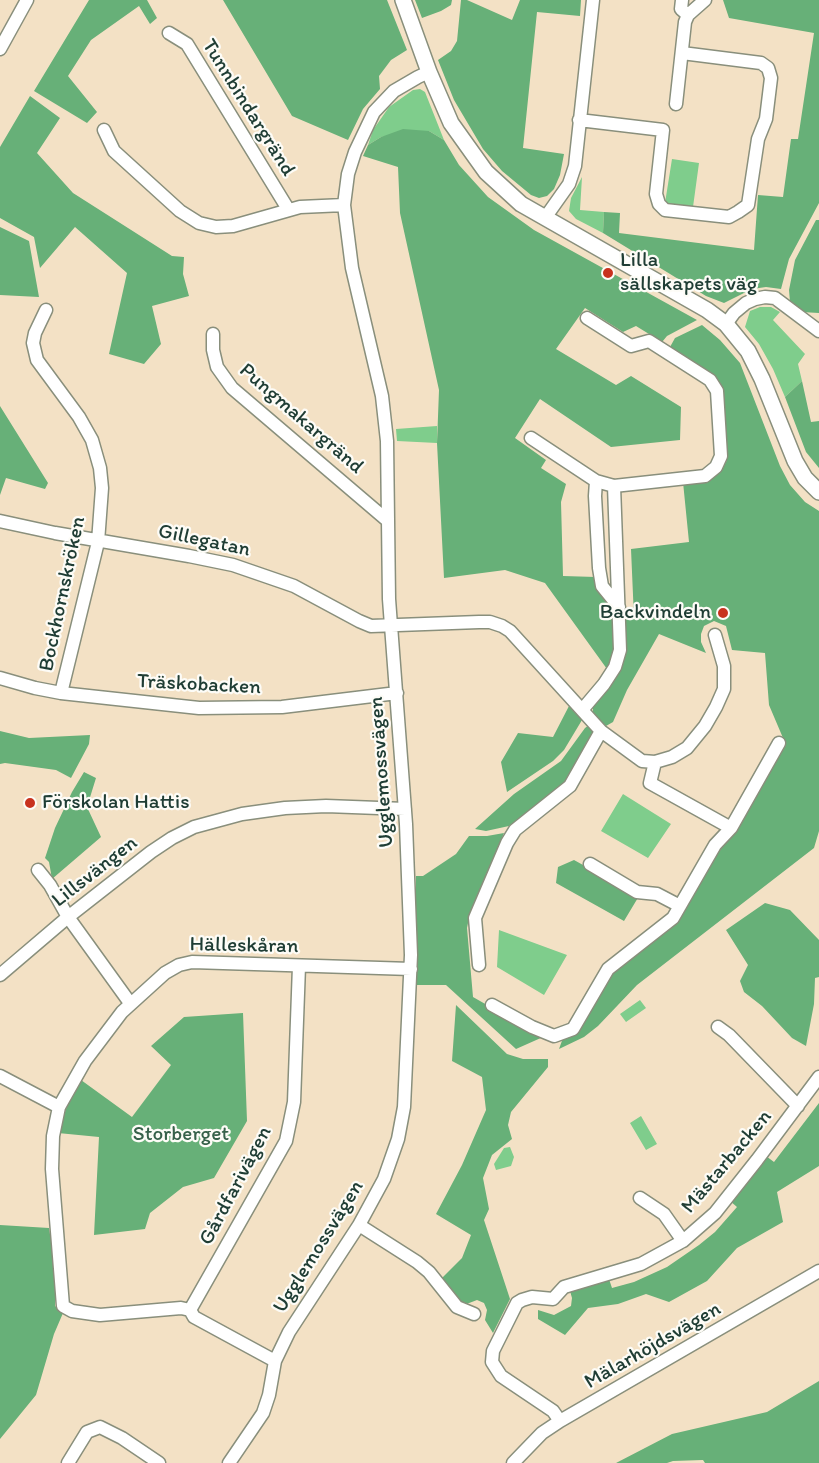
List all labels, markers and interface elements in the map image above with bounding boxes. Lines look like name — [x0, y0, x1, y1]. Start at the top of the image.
street label: Tunnbindargränd — [196, 35, 300, 181]
place label: Lilla sällskapets väg — [620, 248, 757, 298]
marker: Lilla sällskapets väg — [601, 266, 615, 280]
street label: Pungmakargränd — [234, 358, 368, 480]
street label: Bockhornskröken — [34, 514, 92, 674]
street label: Gillegatan — [156, 519, 252, 563]
place label: Backvindeln — [600, 600, 711, 626]
marker: Backvindeln — [716, 606, 730, 620]
street label: Träskobacken — [136, 669, 262, 701]
street label: Ugglemossvägen — [364, 696, 400, 848]
place label: Förskolan Hattis — [42, 790, 189, 816]
marker: Förskolan Hattis — [23, 796, 37, 810]
street label: Lillsvängen — [47, 831, 143, 913]
street label: Hälleskåran — [189, 932, 299, 960]
street label: Mästarbacken — [676, 1105, 778, 1219]
park label: Storberget — [133, 1122, 229, 1148]
street label: Gårdfarivägen — [194, 1122, 278, 1250]
street label: Ugglemossvägen — [268, 1176, 370, 1318]
street label: Mälarhöjdsvägen — [580, 1297, 726, 1395]

